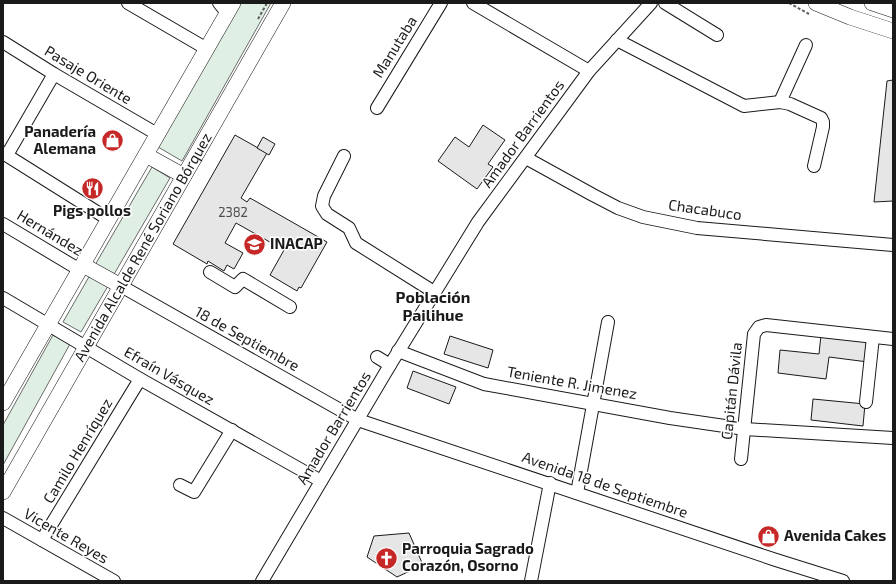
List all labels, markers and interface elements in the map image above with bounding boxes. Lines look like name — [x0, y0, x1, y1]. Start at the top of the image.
street label: Manutaba — [368, 12, 420, 81]
street label: Pasaje Oriente — [41, 41, 135, 108]
street label: Amador Barrientos — [477, 76, 567, 191]
place label: Panadería Alemana — [24, 122, 96, 157]
shop icon: Panadería Alemana — [99, 128, 125, 154]
street label: Avenida Alcalde René Soriano Bórquez — [70, 129, 215, 364]
restaurant icon: Pigs pollos — [79, 175, 105, 201]
street label: Chacabuco — [667, 195, 743, 223]
place label: Pigs pollos — [53, 201, 131, 219]
house number: 2382 — [218, 204, 248, 220]
street label: Hernández — [14, 205, 87, 259]
school or university icon: INACAP — [242, 231, 268, 257]
place label: INACAP — [270, 234, 323, 252]
district label: Población Pailihue — [396, 287, 470, 324]
street label: 18 de Septiembre — [192, 302, 303, 374]
street label: Capitán Dávila — [717, 341, 745, 440]
street label: Efraín Vásquez — [121, 342, 218, 408]
street label: Teniente R. Jimenez — [506, 362, 639, 402]
street label: Amador Barrientos — [292, 368, 374, 487]
street label: Camilo Henríquez — [39, 395, 116, 506]
street label: Avenida 18 de Septiembre — [520, 447, 691, 521]
street label: Vicente Reyes — [21, 504, 112, 567]
shop icon: Avenida Cakes — [756, 523, 782, 549]
place label: Avenida Cakes — [784, 526, 886, 544]
place label: Parroquia Sagrado Corazón, Osorno — [402, 539, 534, 574]
church icon: Parroquia Sagrado Corazón, Osorno — [373, 545, 399, 571]

